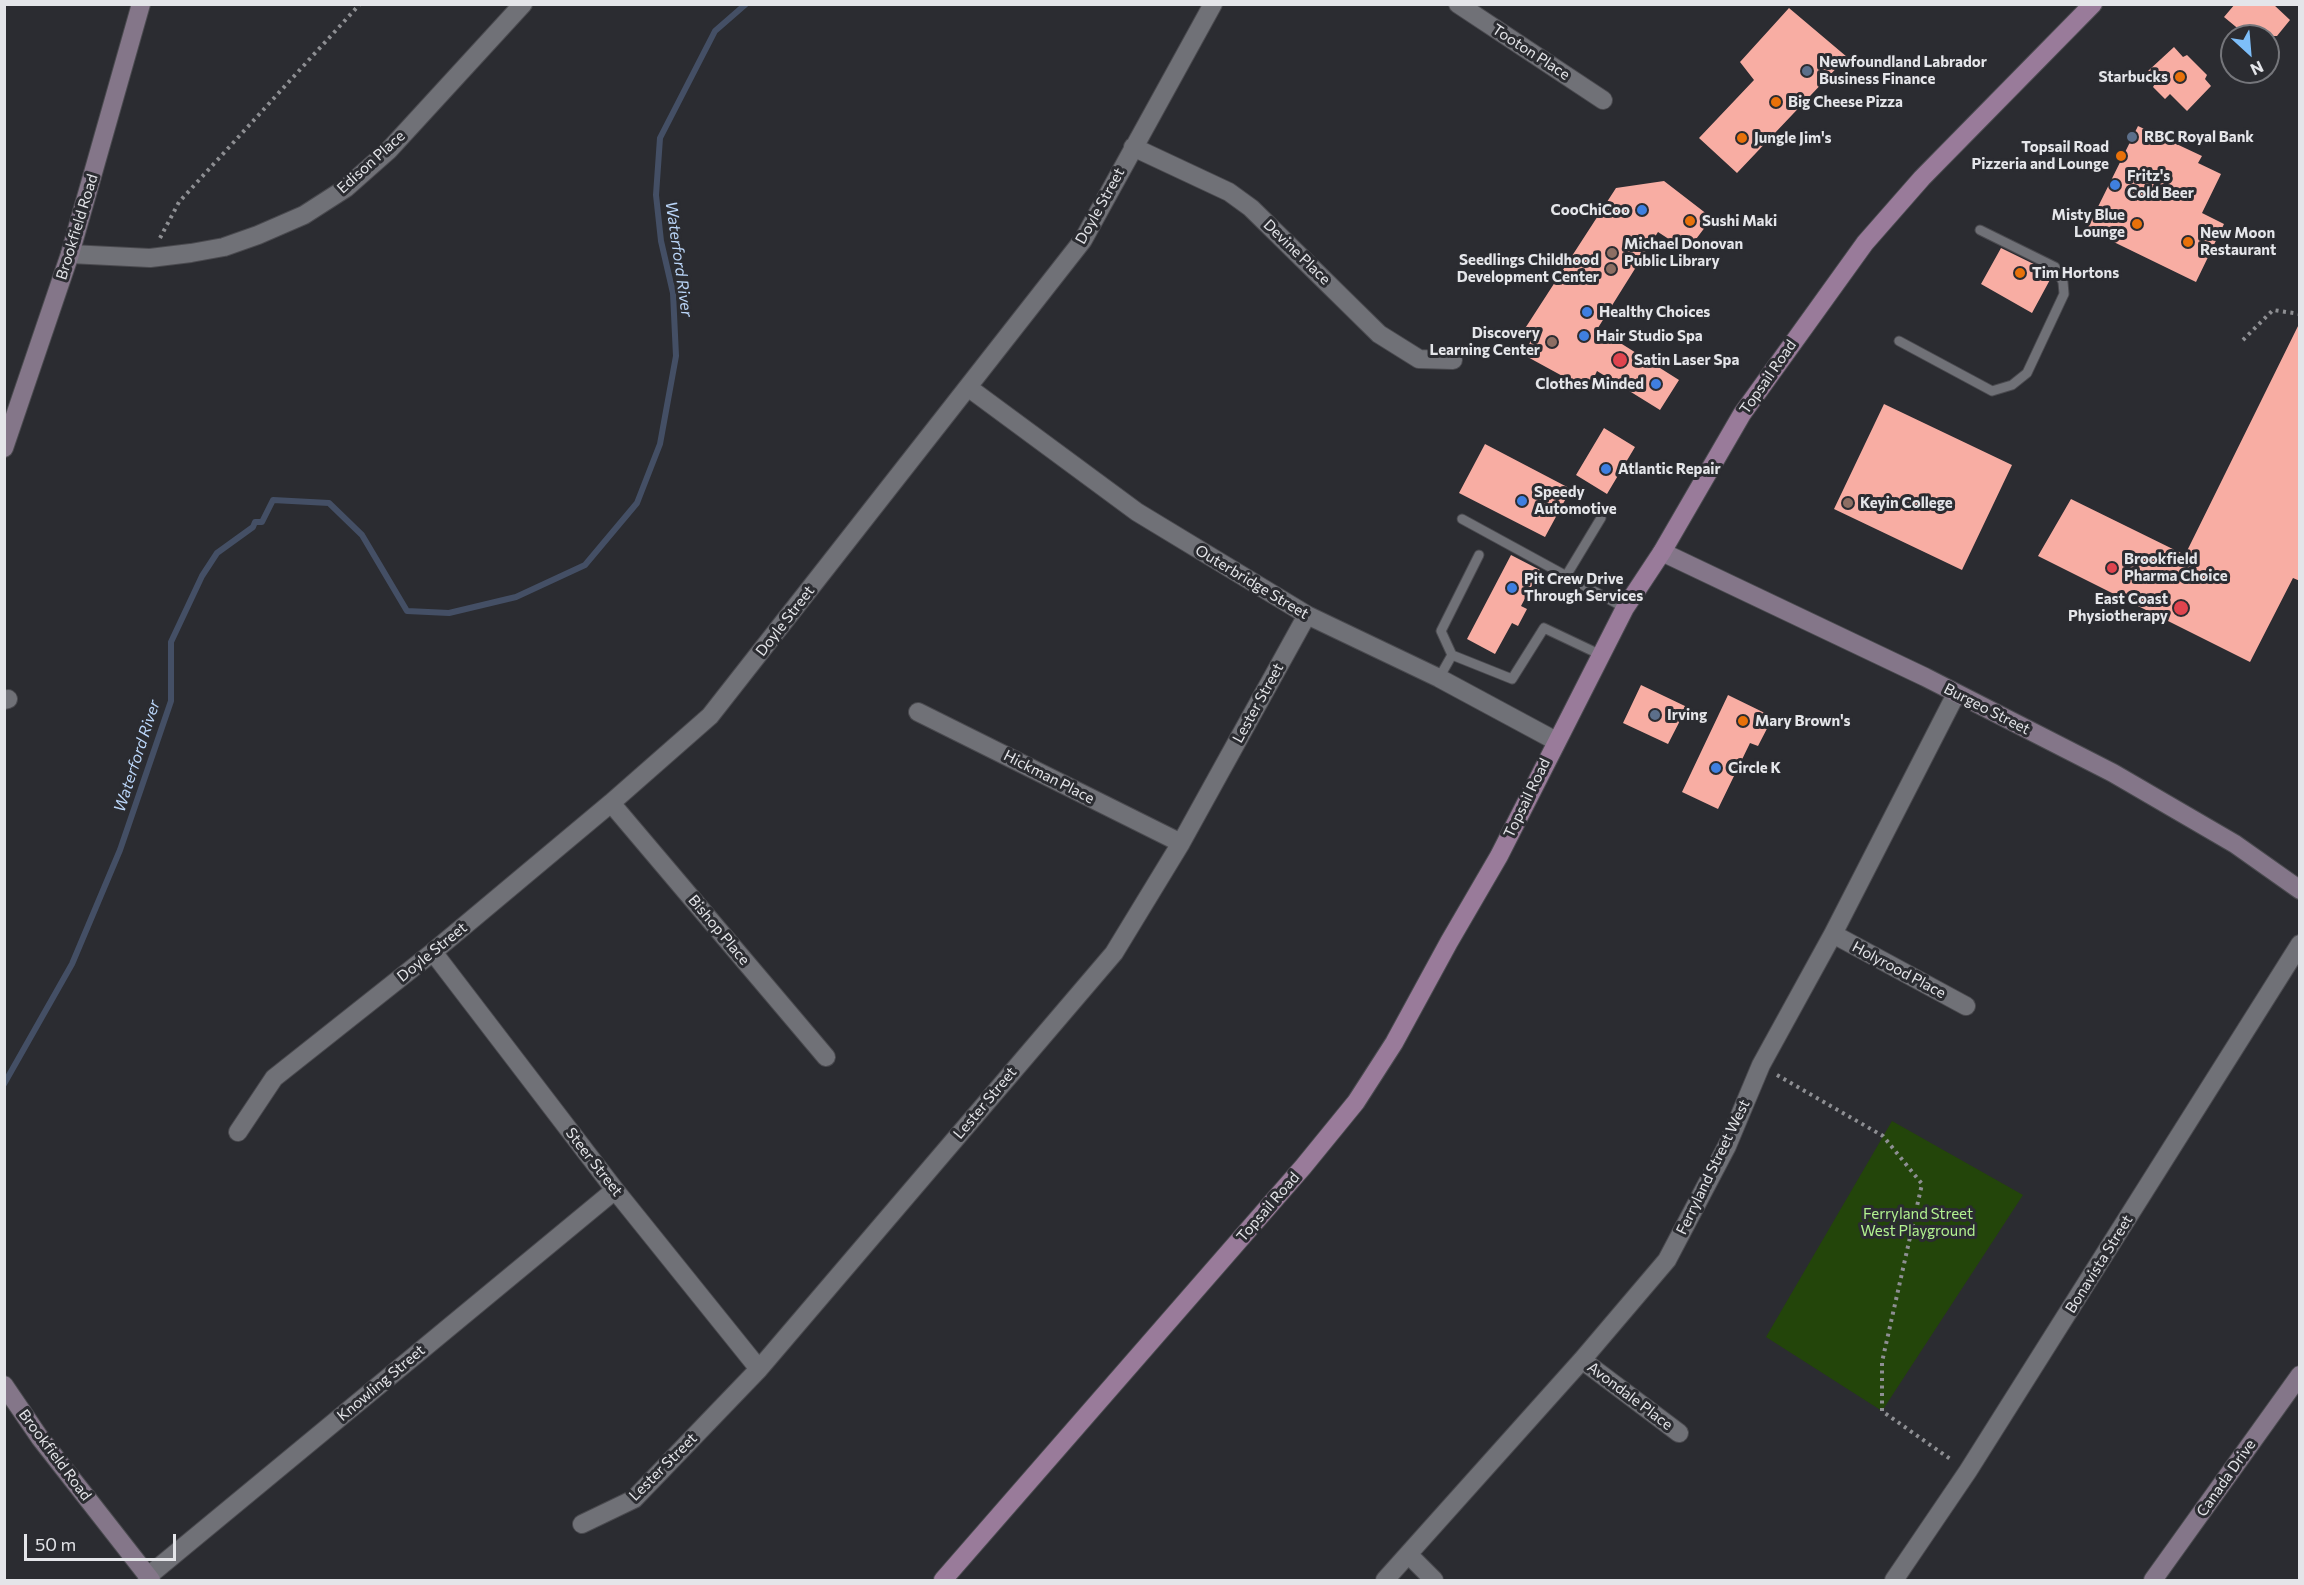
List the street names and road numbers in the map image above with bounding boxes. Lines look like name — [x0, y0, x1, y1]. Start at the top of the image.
street label: Tooton Place — [1489, 20, 1573, 84]
street label: Edison Place — [333, 127, 409, 197]
street label: Doyle Street — [1072, 165, 1128, 247]
street label: Brookfield Road — [52, 172, 102, 282]
street label: Devine Place — [1260, 216, 1334, 288]
street label: Topsail Road — [1736, 336, 1800, 418]
street label: Outerbridge Street — [1192, 541, 1312, 623]
street label: Doyle Street — [752, 582, 818, 660]
street label: Lester Street — [1229, 660, 1287, 746]
street label: Burgeo Street — [1941, 680, 2033, 738]
street label: Hickman Place — [1001, 746, 1097, 808]
street label: Topsail Road — [1500, 755, 1554, 841]
street label: Bishop Place — [684, 891, 754, 969]
street label: Doyle Street — [394, 918, 470, 986]
street label: Holyrood Place — [1849, 938, 1949, 1002]
street label: Lester Street — [950, 1063, 1020, 1143]
street label: Ferryland Street West — [1672, 1097, 1754, 1237]
street label: Steer Street — [562, 1124, 626, 1200]
street label: Topsail Road — [1233, 1169, 1303, 1245]
street label: Bonavista Street — [2062, 1212, 2136, 1316]
street label: Knowling Street — [333, 1341, 429, 1425]
street label: Avondale Place — [1584, 1358, 1676, 1434]
street label: Brookfield Road — [15, 1406, 95, 1504]
street label: Lester Street — [625, 1429, 701, 1505]
street label: Canada Drive — [2193, 1436, 2259, 1520]

